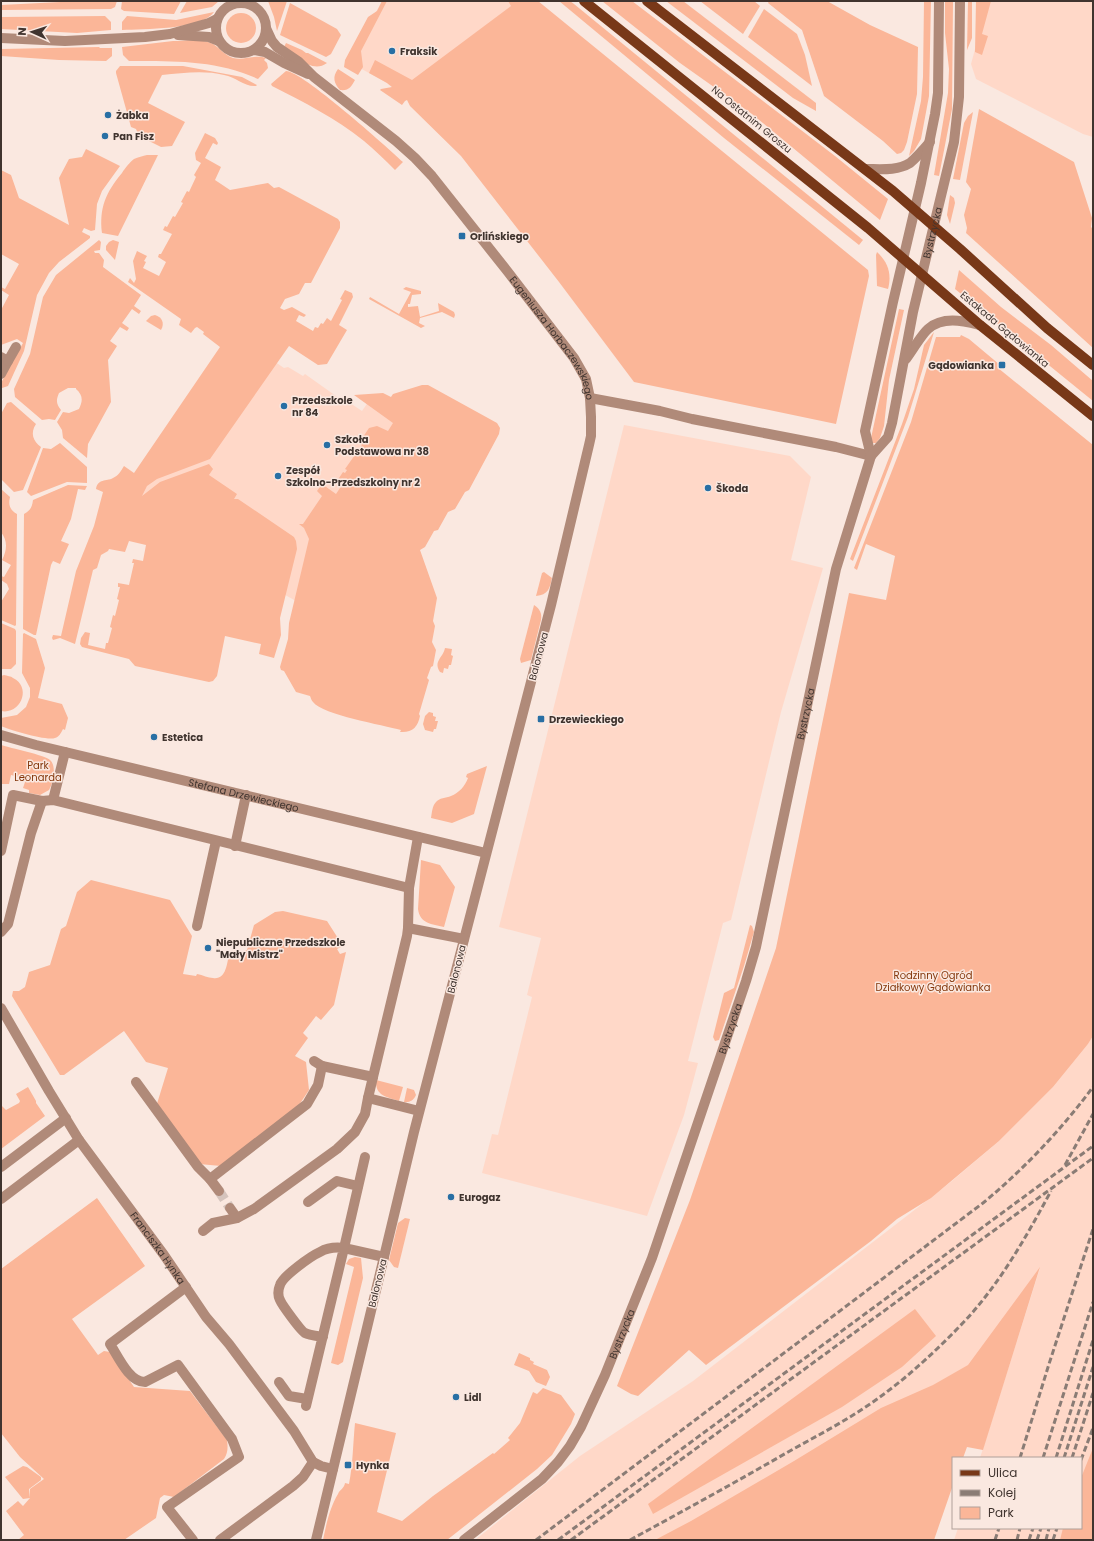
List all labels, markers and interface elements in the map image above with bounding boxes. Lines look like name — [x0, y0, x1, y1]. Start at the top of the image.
north arrow — [12, 12, 52, 52]
text: N — [14, 27, 30, 36]
place label: Fraksik — [400, 44, 438, 59]
marker: Fraksik — [387, 46, 397, 56]
street label: Na Ostatnim Groszu — [708, 82, 795, 157]
place label: Żabka — [116, 108, 149, 123]
marker: Żabka — [103, 110, 113, 120]
place label: Pan Fisz — [113, 129, 154, 144]
marker: Pan Fisz — [100, 131, 110, 141]
street label: Bystrzycka — [919, 205, 946, 260]
place label: Orlińskiego — [470, 229, 529, 244]
marker: Orlińskiego — [457, 231, 467, 241]
street label: Eugeniusza Horbaczewskiego — [506, 273, 597, 401]
street label: Estakada Gądowianka — [958, 288, 1052, 370]
place label: Gądowianka — [928, 359, 994, 371]
marker: Gądowianka — [997, 360, 1007, 370]
place label: Przedszkole nr 84 — [292, 393, 353, 420]
marker: Przedszkole nr 84 — [279, 401, 289, 411]
place label: Szkoła Podstawowa nr 38 — [335, 432, 429, 459]
marker: Szkoła Podstawowa nr 38 — [322, 440, 332, 450]
place label: Zespół Szkolno-Przedszkolny nr 2 — [286, 463, 420, 490]
marker: Zespół Szkolno-Przedszkolny nr 2 — [273, 471, 283, 481]
place label: Škoda — [716, 481, 748, 496]
marker: Škoda — [703, 483, 713, 493]
street label: Balonowa — [525, 630, 552, 682]
street label: Bystrzycka — [793, 687, 819, 741]
place label: Drzewieckiego — [549, 712, 625, 727]
marker: Drzewieckiego — [536, 714, 546, 724]
place label: Estetica — [162, 730, 203, 745]
marker: Estetica — [149, 732, 159, 742]
park label: Park Leonarda — [14, 758, 62, 785]
street label: Stefana Drzewieckiego — [187, 775, 300, 816]
place label: Niepubliczne Przedszkole "Mały Mistrz" — [216, 935, 346, 962]
marker: Niepubliczne Przedszkole "Mały Mistrz" — [203, 943, 213, 953]
street label: Balonowa — [443, 943, 470, 995]
park label: Rodzinny Ogród Działkowy Gądowianka — [876, 968, 990, 995]
street label: Bystrzycka — [715, 1001, 746, 1056]
place label: Eurogaz — [459, 1190, 500, 1205]
marker: Eurogaz — [446, 1192, 456, 1202]
street label: Franciszka Hynka — [127, 1209, 189, 1287]
street label: Balonowa — [364, 1257, 391, 1309]
street label: Bystrzycka — [605, 1307, 639, 1361]
place label: Lidl — [464, 1390, 482, 1405]
marker: Lidl — [451, 1392, 461, 1402]
legend — [952, 1457, 1082, 1529]
place label: Hynka — [356, 1458, 390, 1473]
marker: Hynka — [343, 1460, 353, 1470]
text: Ulica — [988, 1464, 1017, 1481]
text: Kolej — [988, 1484, 1016, 1501]
text: Park — [988, 1504, 1015, 1521]

